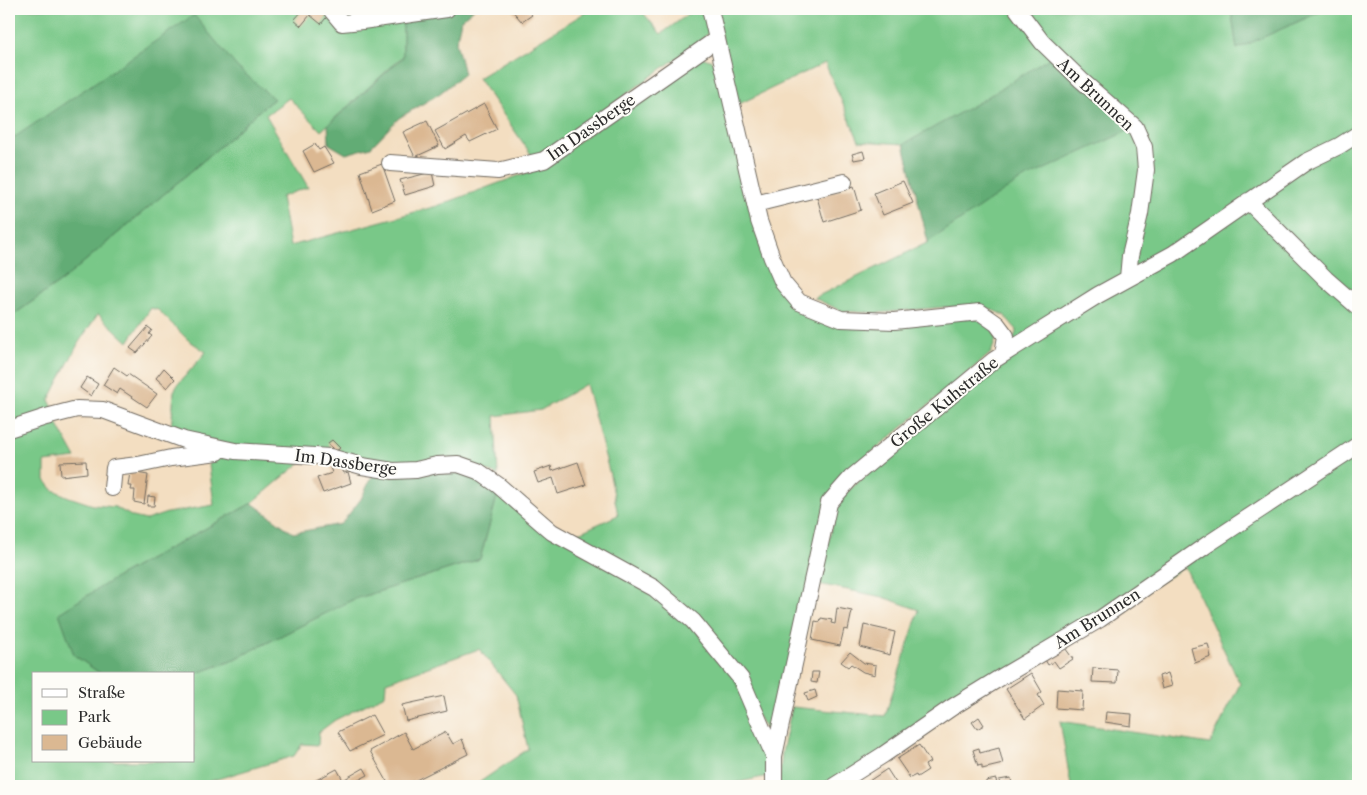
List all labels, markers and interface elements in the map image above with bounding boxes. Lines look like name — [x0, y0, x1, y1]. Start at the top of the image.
street label: Am Brunnen — [1053, 53, 1139, 135]
street label: Im Dassberge — [543, 89, 639, 165]
street label: Große Kuhstraße — [886, 352, 1002, 452]
street label: Im Dassberge — [294, 445, 398, 479]
street label: Am Brunnen — [1049, 584, 1144, 653]
legend — [32, 672, 195, 762]
text: Straße — [78, 683, 125, 702]
text: Park — [78, 707, 112, 726]
text: Gebäude — [78, 733, 142, 752]

